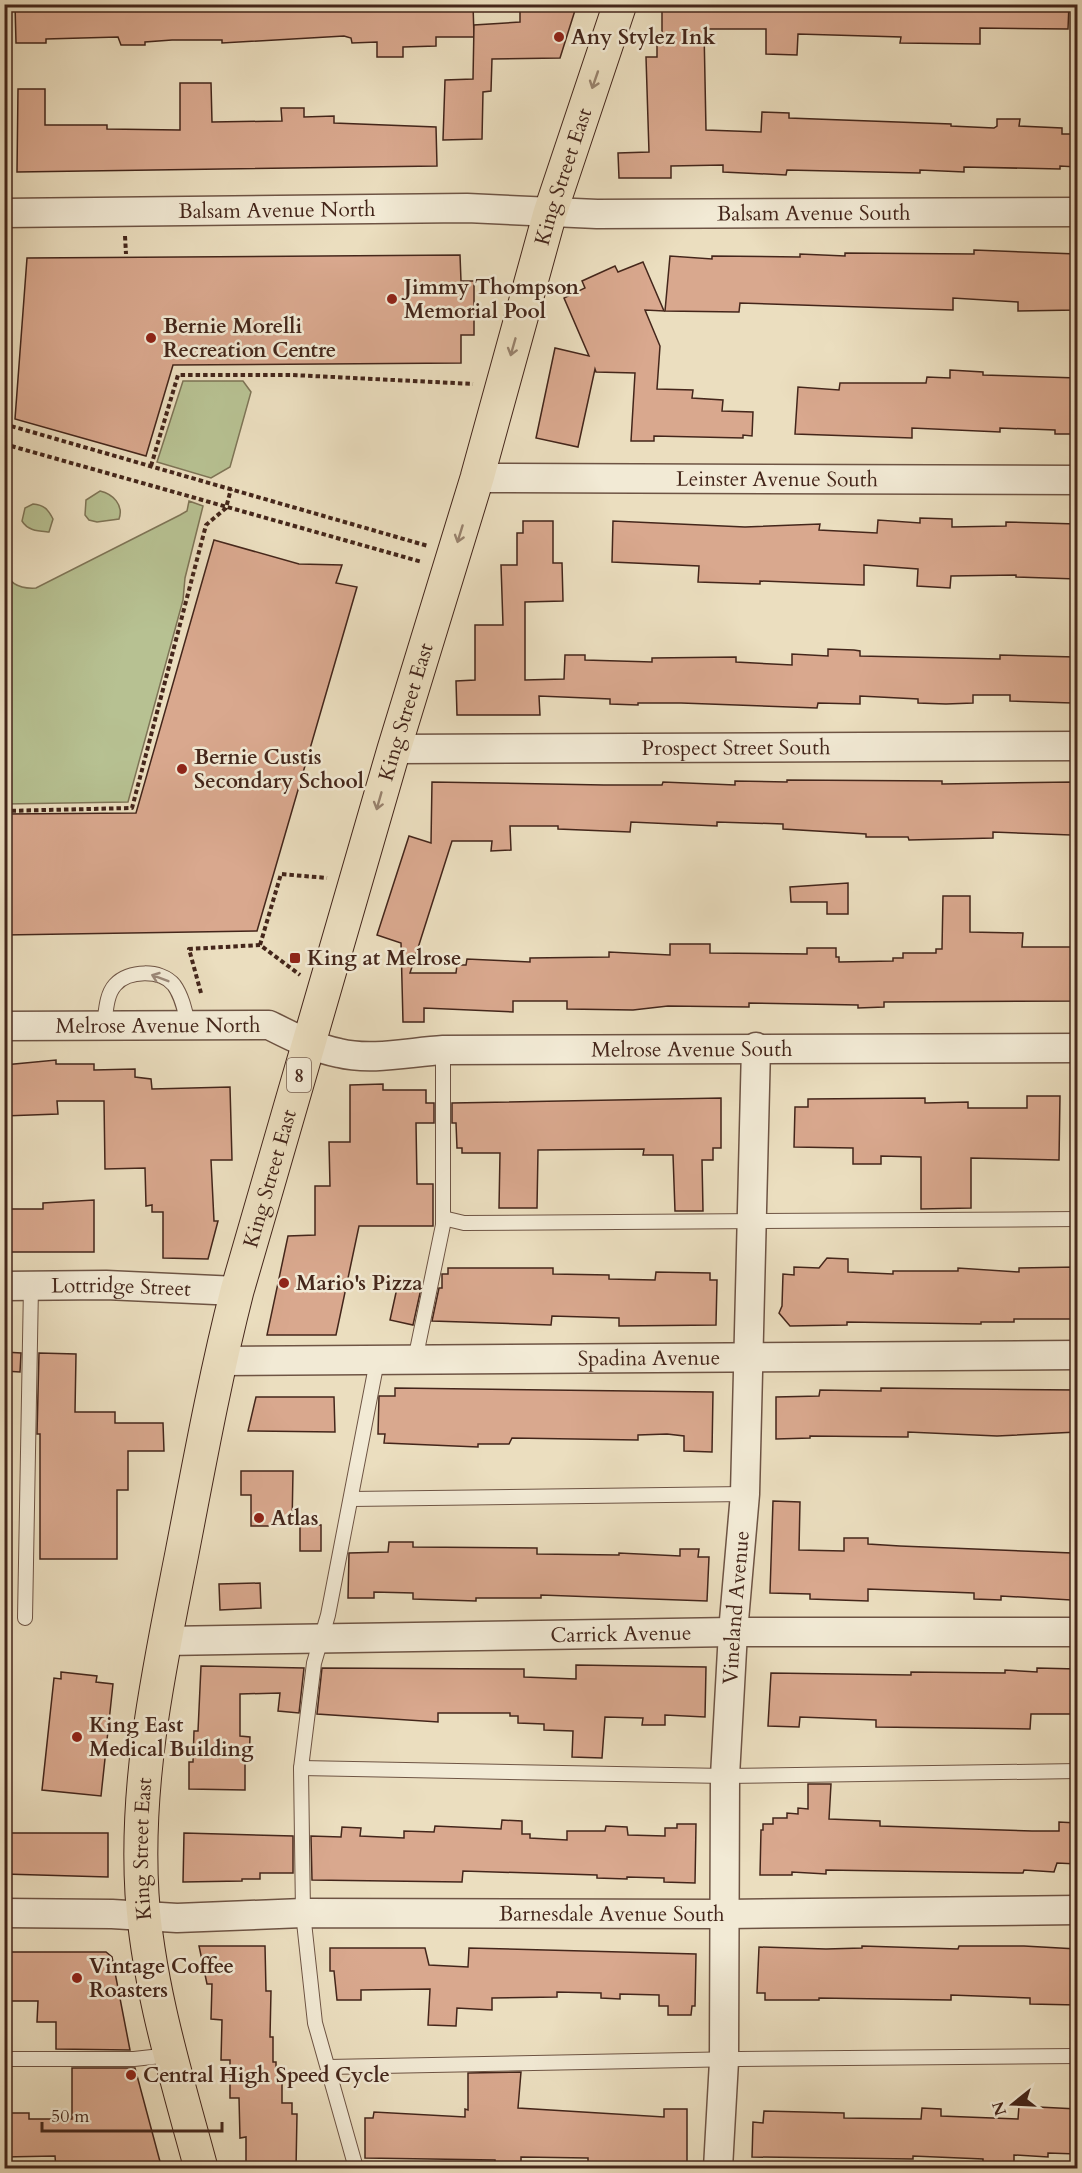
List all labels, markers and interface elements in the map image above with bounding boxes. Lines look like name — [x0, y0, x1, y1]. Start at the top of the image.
place label: Any Stylez Ink — [571, 23, 716, 52]
marker: Any Stylez Ink — [552, 30, 566, 44]
one-way arrow — [589, 70, 600, 89]
street label: King Street East — [528, 104, 599, 249]
street label: Balsam Avenue North — [178, 195, 376, 226]
street label: Balsam Avenue South — [717, 199, 911, 229]
place label: Jimmy Thompson Memorial Pool — [401, 273, 580, 326]
marker: Jimmy Thompson Memorial Pool — [385, 292, 399, 306]
place label: Bernie Morelli Recreation Centre — [163, 312, 336, 365]
marker: Bernie Morelli Recreation Centre — [144, 331, 158, 345]
one-way arrow — [507, 337, 518, 356]
street label: Leinster Avenue South — [676, 465, 879, 494]
one-way arrow — [454, 524, 465, 543]
street label: King Street East — [371, 639, 441, 784]
street label: Prospect Street South — [641, 733, 831, 763]
place label: Bernie Custis Secondary School — [194, 743, 364, 796]
marker: Bernie Custis Secondary School — [175, 762, 189, 776]
one-way arrow — [373, 791, 384, 810]
place label: King at Melrose — [307, 944, 461, 973]
marker: King at Melrose — [288, 951, 302, 965]
one-way arrow — [151, 971, 169, 982]
street label: Melrose Avenue North — [56, 1011, 261, 1041]
street label: Melrose Avenue South — [591, 1035, 793, 1065]
road number: 8 — [287, 1058, 311, 1092]
street label: King Street East — [236, 1106, 304, 1251]
place label: Mario's Pizza — [296, 1269, 423, 1298]
street label: Lottridge Street — [51, 1271, 192, 1304]
marker: Mario's Pizza — [277, 1276, 291, 1290]
street label: Spadina Avenue — [578, 1344, 720, 1373]
place label: Atlas — [271, 1504, 319, 1533]
marker: Atlas — [252, 1511, 266, 1525]
street label: Vineland Avenue — [716, 1529, 757, 1685]
street label: Carrick Avenue — [550, 1619, 692, 1650]
place label: King East Medical Building — [89, 1711, 254, 1764]
marker: King East Medical Building — [70, 1730, 84, 1744]
street label: King Street East — [127, 1776, 159, 1921]
street label: Barnesdale Avenue South — [499, 1899, 725, 1929]
place label: Vintage Coffee Roasters — [89, 1952, 234, 2005]
marker: Vintage Coffee Roasters — [70, 1971, 84, 1985]
place label: Central High Speed Cycle — [143, 2061, 390, 2090]
marker: Central High Speed Cycle — [124, 2068, 138, 2082]
north arrow — [983, 2074, 1043, 2134]
scale bar — [42, 2095, 222, 2133]
text: N — [987, 2098, 1012, 2118]
text: 50 m — [51, 2104, 90, 2129]

